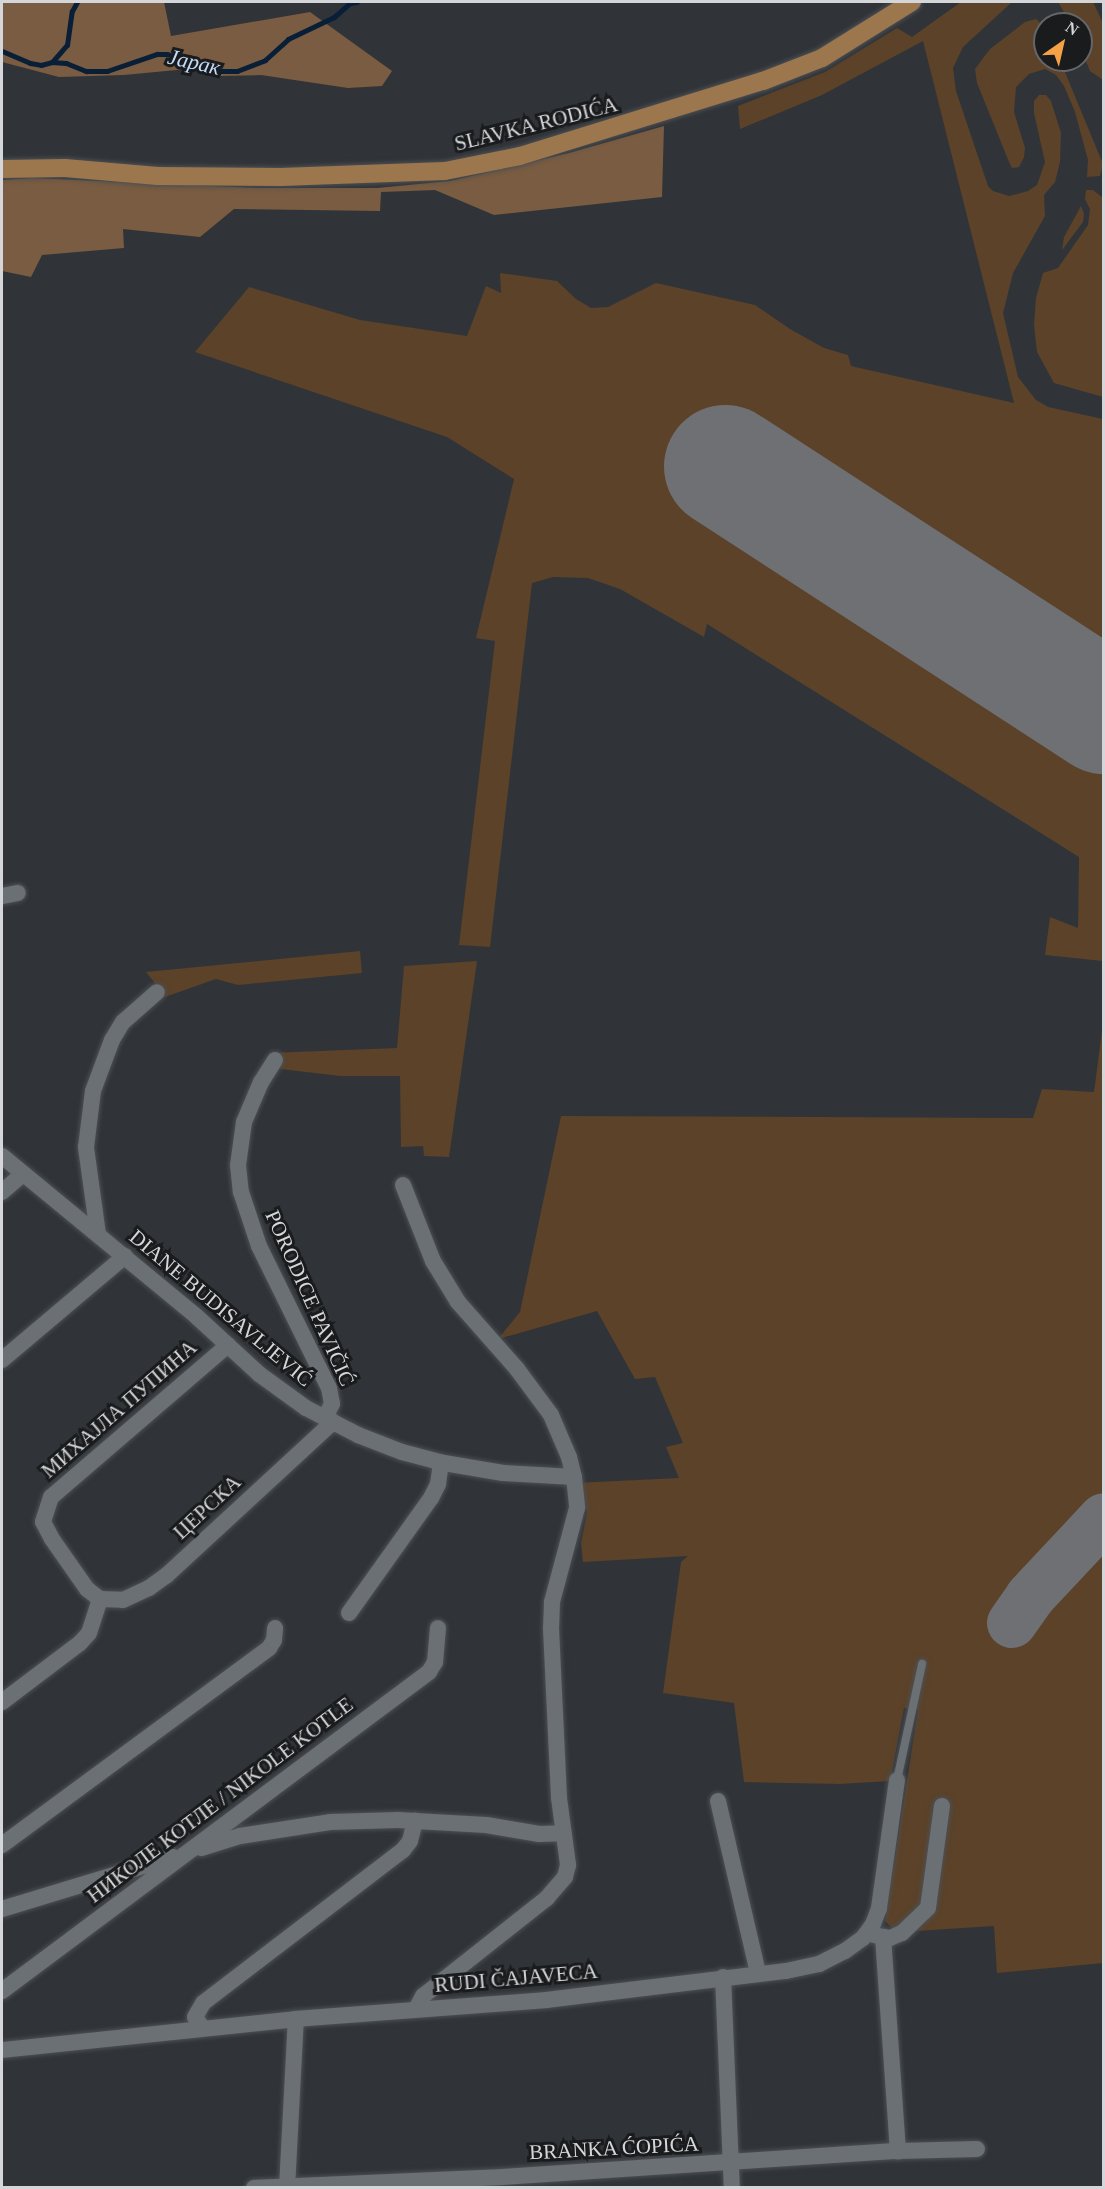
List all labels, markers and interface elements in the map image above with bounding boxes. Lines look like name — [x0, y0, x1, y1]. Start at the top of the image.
north arrow — [1033, 12, 1093, 72]
text: N — [1063, 18, 1082, 39]
water label: Јарак — [165, 43, 223, 81]
street label: SLAVKA RODIĆA — [451, 91, 621, 157]
street label: PORODICE PAVIČIĆ — [260, 1206, 360, 1390]
street label: DIANE BUDISAVLJEVIĆ — [124, 1224, 318, 1392]
street label: МИХАЈЛА ПУПИНА — [36, 1335, 202, 1483]
street label: ЦЕРСКА — [168, 1469, 246, 1545]
street label: НИКОЛЕ КОТЛЕ / NIKOLE KOTLE — [82, 1692, 358, 1908]
street label: RUDI ČAJAVECA — [433, 1958, 599, 1998]
street label: BRANKA ĆOPIĆA — [528, 2131, 700, 2165]

